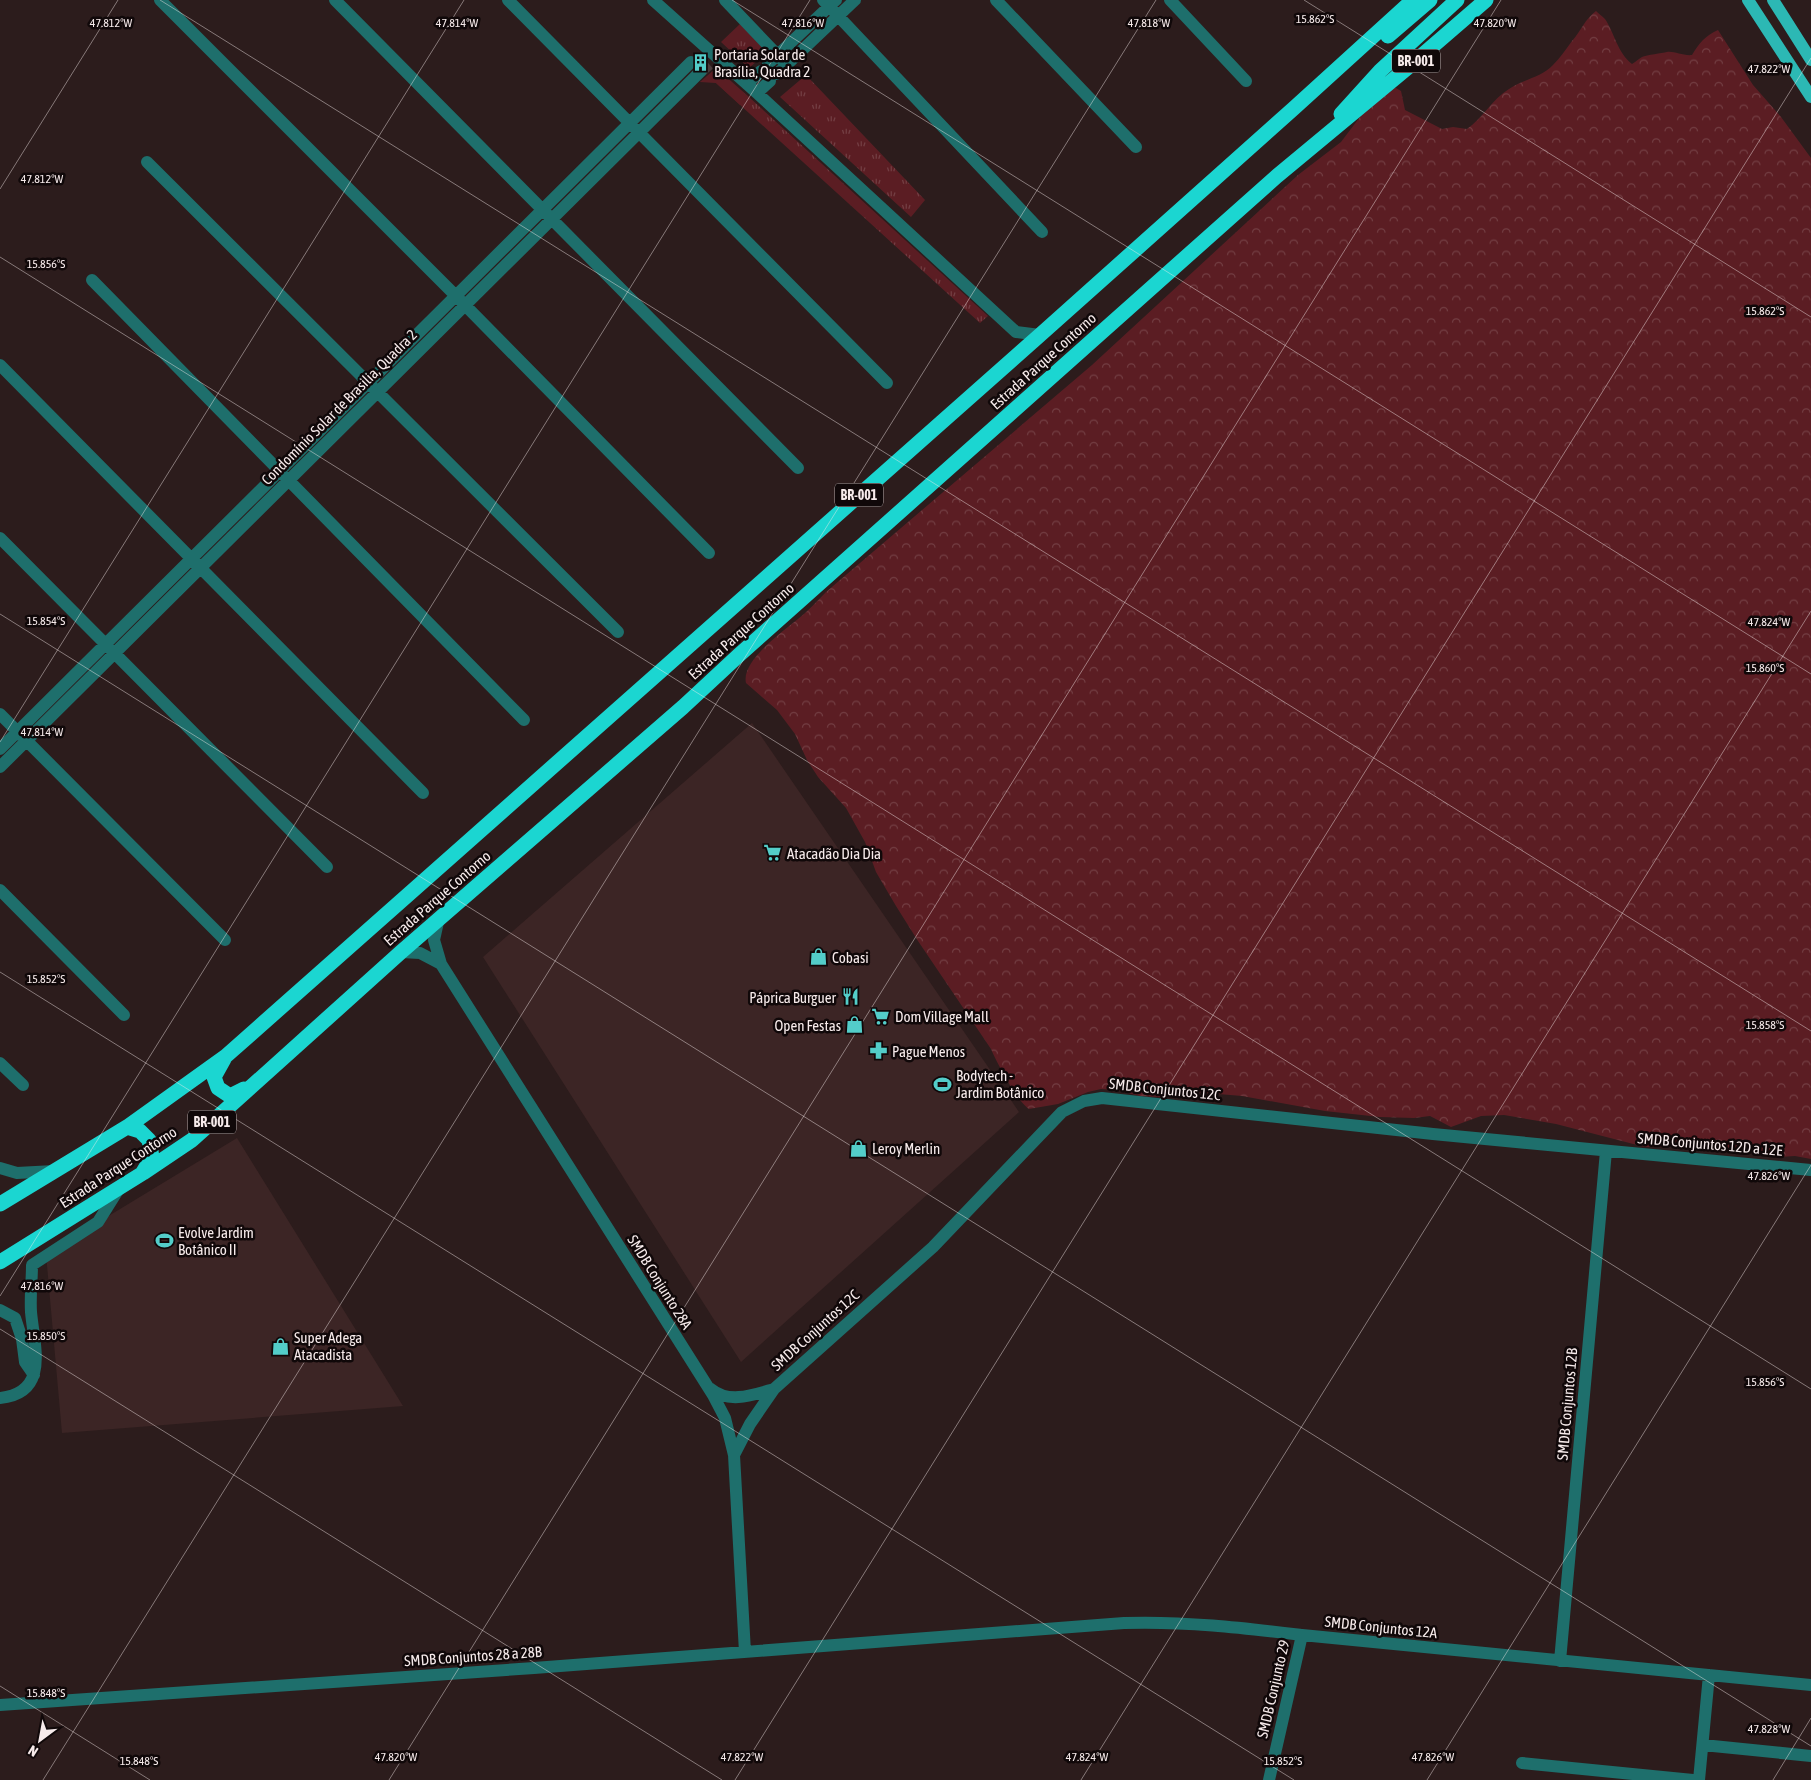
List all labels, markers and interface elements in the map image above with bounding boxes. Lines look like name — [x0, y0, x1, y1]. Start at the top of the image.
text: 15.862°S — [1296, 12, 1334, 26]
text: 47.812°W — [90, 16, 132, 30]
text: 47.814°W — [436, 16, 478, 30]
text: 47.816°W — [782, 16, 824, 30]
text: 47.818°W — [1128, 16, 1170, 30]
text: 47.820°W — [1474, 16, 1516, 30]
place label: Portaria Solar de Brasília, Quadra 2 — [714, 46, 810, 80]
road number: BR-001 — [1392, 49, 1440, 72]
building icon: Portaria Solar de Brasília, Quadra 2 — [690, 53, 710, 73]
text: 47.822°W — [1748, 62, 1790, 76]
text: 47.812°W — [21, 172, 63, 186]
text: 15.856°S — [27, 257, 65, 271]
text: 15.862°S — [1746, 304, 1784, 318]
street label: Estrada Parque Contorno — [987, 309, 1099, 413]
street label: Condomínio Solar de Brasilia, Quadra 2 — [258, 326, 420, 488]
road number: BR-001 — [835, 484, 883, 506]
street label: Estrada Parque Contorno — [685, 579, 797, 683]
text: 15.854°S — [27, 614, 65, 628]
text: 47.824°W — [1748, 615, 1790, 629]
text: 15.860°S — [1746, 661, 1784, 675]
text: 47.814°W — [21, 725, 63, 739]
supermarket icon: Atacadão Dia Dia — [763, 843, 783, 863]
place label: Atacadão Dia Dia — [787, 845, 881, 862]
street label: Estrada Parque Contorno — [380, 847, 494, 949]
shop icon: Cobasi — [808, 947, 828, 967]
place label: Cobasi — [832, 949, 869, 966]
text: 15.852°S — [27, 972, 65, 986]
restaurant icon: Páprica Burguer — [840, 987, 860, 1007]
place label: Páprica Burguer — [749, 989, 837, 1006]
supermarket icon: Dom Village Mall — [871, 1006, 891, 1026]
place label: Dom Village Mall — [895, 1008, 989, 1025]
shop icon: Open Festas — [845, 1015, 865, 1035]
place label: Open Festas — [775, 1017, 841, 1034]
text: 15.858°S — [1746, 1018, 1784, 1032]
pharmacy icon: Pague Menos — [868, 1041, 888, 1061]
place label: Pague Menos — [892, 1043, 965, 1060]
place label: Bodytech - Jardim Botânico — [956, 1067, 1044, 1101]
sports icon: Bodytech - Jardim Botânico — [932, 1074, 952, 1094]
street label: SMDB Conjuntos 12C — [1108, 1075, 1222, 1103]
road number: BR-001 — [188, 1110, 236, 1134]
street label: Estrada Parque Contorno — [56, 1123, 180, 1211]
street label: SMDB Conjuntos 12D a 12E — [1637, 1129, 1784, 1159]
shop icon: Leroy Merlin — [848, 1138, 868, 1158]
place label: Leroy Merlin — [872, 1140, 940, 1157]
text: 47.826°W — [1748, 1169, 1790, 1183]
place label: Evolve Jardim Botânico II — [178, 1224, 254, 1258]
sports icon: Evolve Jardim Botânico II — [154, 1231, 174, 1251]
street label: SMDB Conjunto 28A — [624, 1232, 696, 1333]
text: 47.816°W — [21, 1279, 63, 1293]
street label: SMDB Conjuntos 12C — [768, 1286, 863, 1374]
text: 15.850°S — [27, 1329, 65, 1343]
place label: Super Adega Atacadista — [294, 1329, 362, 1363]
shop icon: Super Adega Atacadista — [270, 1336, 290, 1356]
street label: SMDB Conjuntos 12B — [1554, 1347, 1580, 1461]
text: 15.856°S — [1746, 1375, 1784, 1389]
street label: SMDB Conjuntos 12A — [1324, 1613, 1439, 1641]
street label: SMDB Conjunto 29 — [1253, 1638, 1293, 1740]
street label: SMDB Conjuntos 28 a 28B — [404, 1643, 542, 1669]
text: 15.848°S — [27, 1686, 65, 1700]
north arrow — [15, 1715, 65, 1765]
text: 47.828°W — [1748, 1722, 1790, 1736]
text: N — [25, 1742, 41, 1760]
text: 47.820°W — [375, 1750, 417, 1764]
text: 47.822°W — [721, 1750, 763, 1764]
text: 47.824°W — [1066, 1750, 1108, 1764]
text: 47.826°W — [1412, 1750, 1454, 1764]
text: 15.848°S — [120, 1754, 158, 1768]
text: 15.852°S — [1264, 1754, 1302, 1768]

